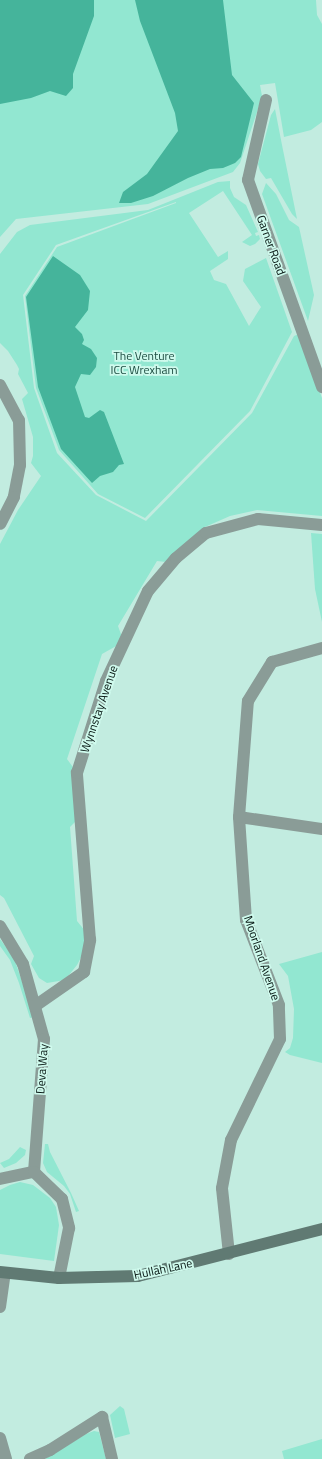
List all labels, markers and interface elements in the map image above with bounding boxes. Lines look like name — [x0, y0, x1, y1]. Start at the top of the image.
street label: Garner Road — [253, 213, 289, 277]
park label: The Venture ICC Wrexham — [111, 349, 177, 377]
street label: Wynnstay Avenue — [77, 664, 121, 754]
street label: Moorland Avenue — [241, 914, 283, 1002]
street label: Deva Way — [33, 1043, 51, 1095]
street label: Hullah Lane — [132, 1256, 194, 1282]

